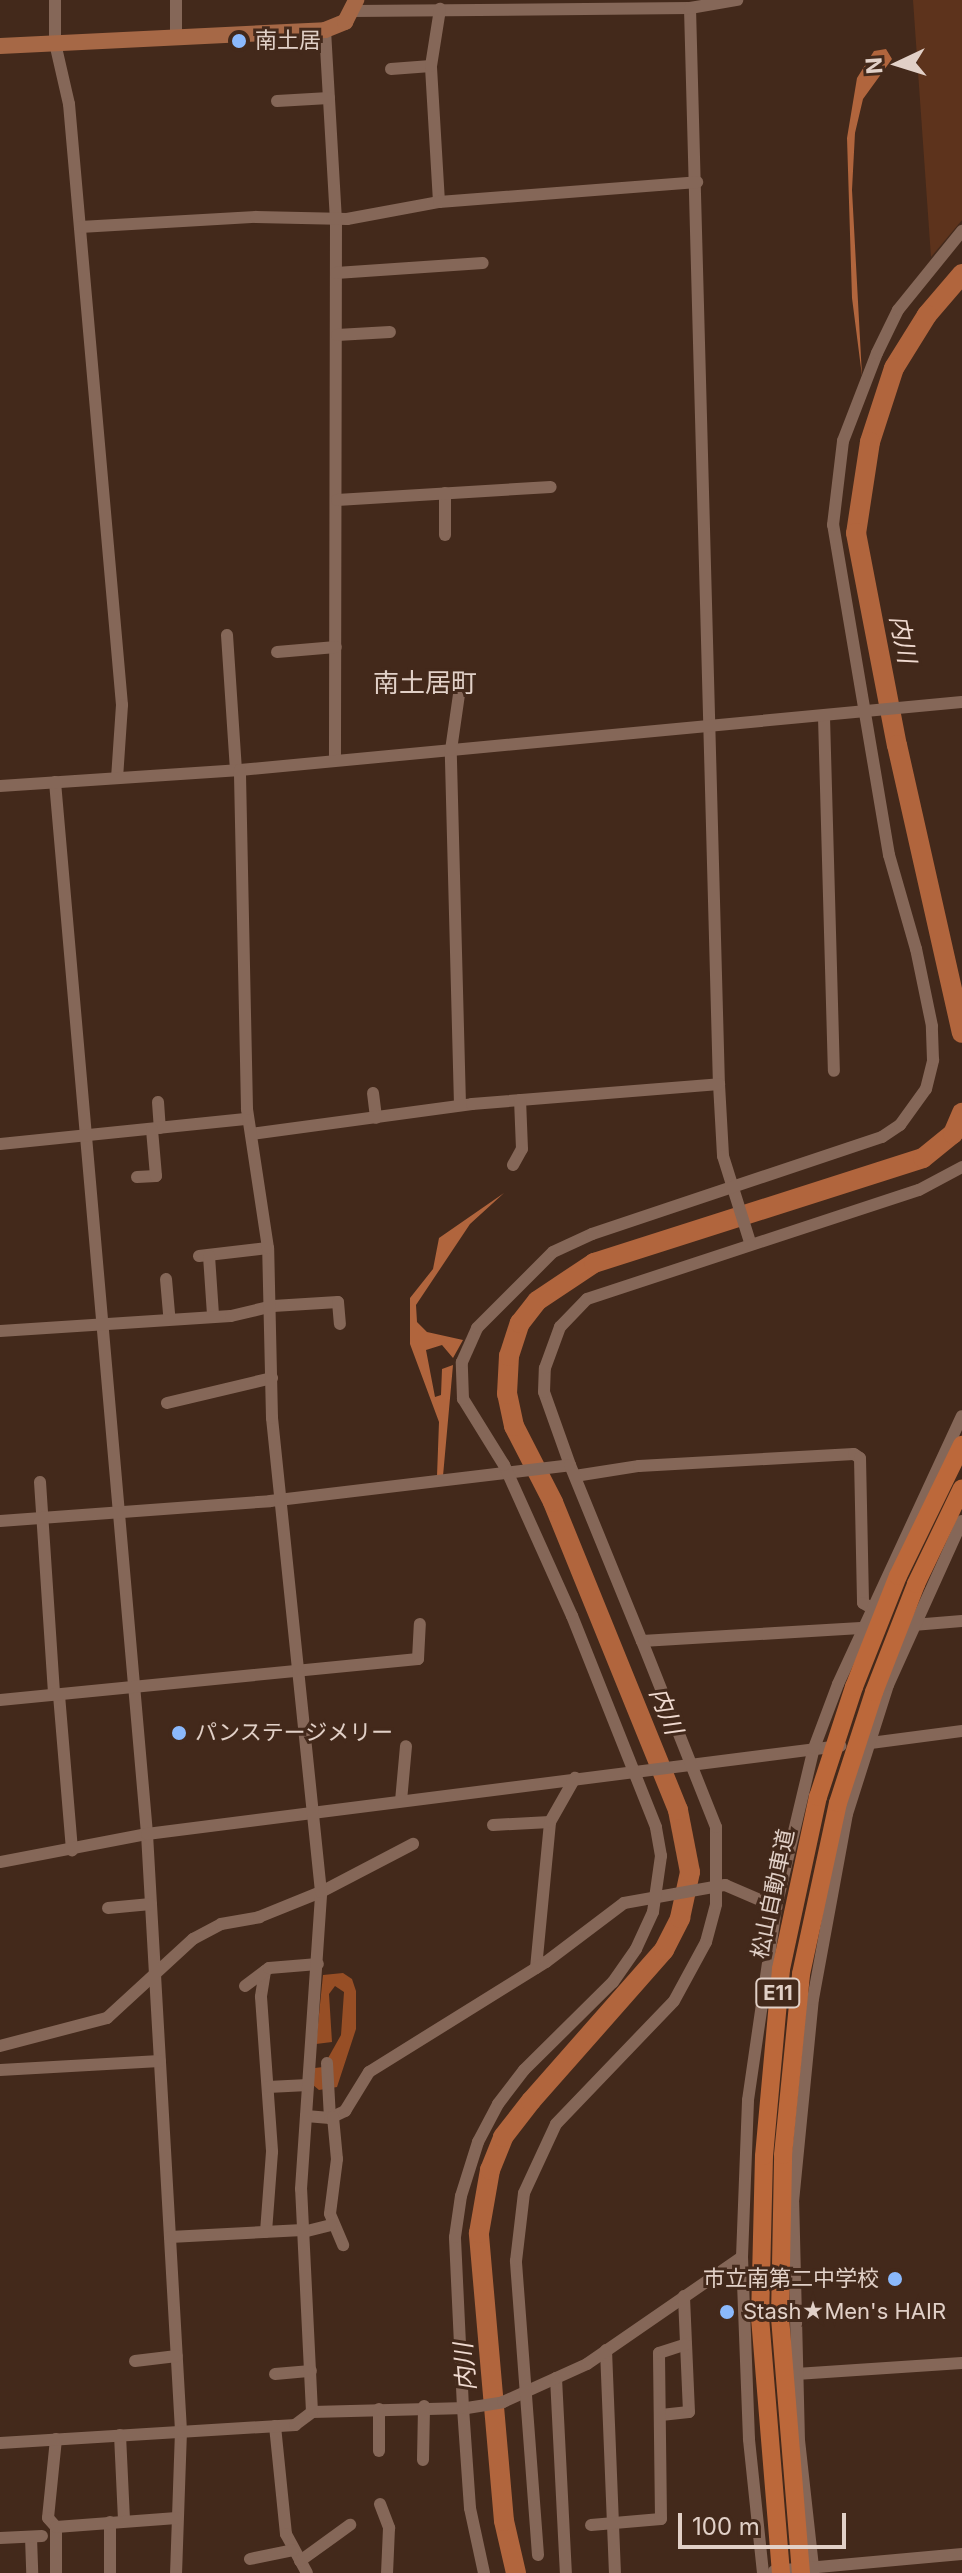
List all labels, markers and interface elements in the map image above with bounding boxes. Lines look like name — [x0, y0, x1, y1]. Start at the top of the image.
north arrow — [858, 24, 938, 104]
place label: 南土居 — [255, 28, 321, 54]
marker: 南土居 — [230, 32, 248, 50]
text: N — [861, 56, 888, 75]
water label: 内川 — [884, 613, 922, 665]
district label: 南土居町 — [373, 667, 477, 699]
water label: 内川 — [644, 1683, 688, 1739]
place label: パンステージメリー — [195, 1720, 393, 1746]
marker: パンステージメリー — [170, 1724, 188, 1742]
street label: 松山自動車道 — [746, 1827, 800, 1961]
road number: E11 — [754, 1977, 802, 2009]
place label: 市立南第二中学校 — [703, 2266, 879, 2292]
marker: 市立南第二中学校 — [886, 2270, 904, 2288]
place label: Stash★Men's HAIR — [743, 2299, 946, 2325]
marker: Stash★Men's HAIR — [718, 2303, 736, 2321]
water label: 内川 — [449, 2342, 481, 2392]
scale bar — [682, 2497, 850, 2547]
text: 100 m — [692, 2512, 760, 2541]

